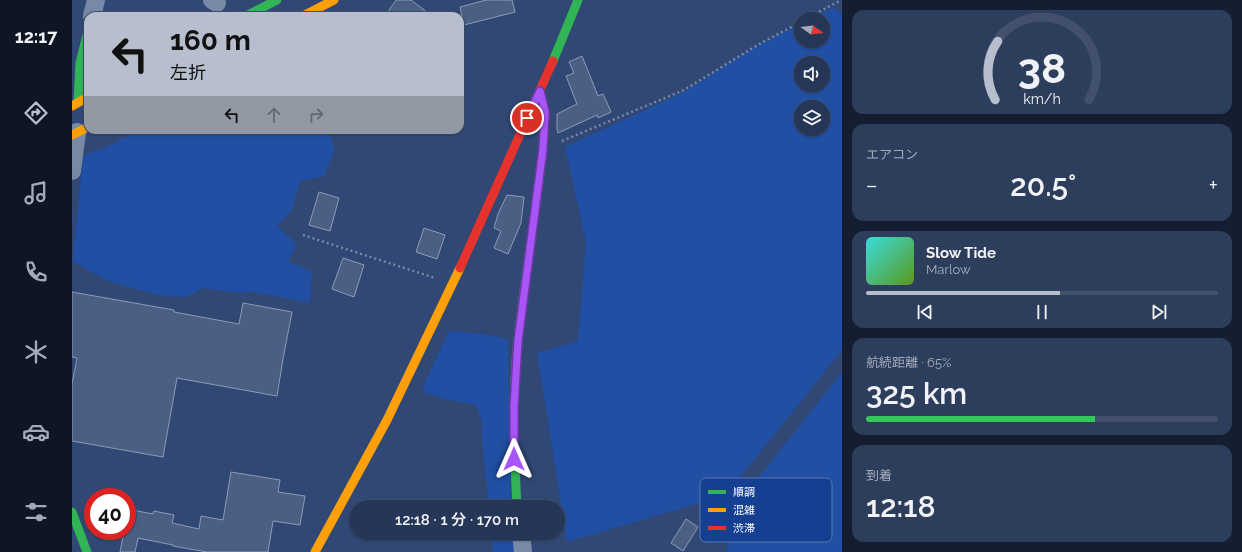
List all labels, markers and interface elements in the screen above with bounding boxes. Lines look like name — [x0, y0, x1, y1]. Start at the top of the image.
north arrow — [794, 12, 830, 48]
map controls — [794, 12, 830, 136]
text: 160 m — [170, 24, 251, 57]
text: 12:17 — [15, 26, 57, 47]
icon: left — [104, 28, 156, 80]
text: 38 — [1018, 44, 1066, 93]
button: sound — [794, 56, 830, 92]
text: 左折 — [170, 62, 206, 83]
text: km/h — [1023, 91, 1061, 107]
icon: directions — [22, 99, 50, 127]
button: layers — [794, 100, 830, 136]
pin — [510, 101, 544, 135]
icon: left — [221, 104, 243, 126]
icon: ahead — [263, 104, 285, 126]
icon: right — [305, 104, 327, 126]
icon: arrive — [516, 107, 538, 129]
text: エアコン — [866, 147, 918, 162]
text: 20.5° — [1010, 168, 1076, 203]
text: − — [866, 172, 878, 198]
text: + — [1209, 172, 1218, 198]
icon: music — [22, 179, 50, 207]
text: Slow Tide — [926, 244, 996, 262]
icon: phone — [22, 258, 50, 286]
text: Marlow — [926, 262, 971, 277]
icon: previous — [914, 301, 936, 323]
icon: pause — [1031, 301, 1053, 323]
icon: next — [1148, 301, 1170, 323]
icon: climate — [22, 338, 50, 366]
text: 航続距離 · 65% — [866, 355, 951, 370]
text: 325 km — [866, 376, 967, 411]
icon: car — [22, 418, 50, 446]
position arrow — [493, 438, 535, 480]
text: 到着 — [866, 468, 892, 483]
legend — [700, 478, 832, 542]
text: 順調 — [733, 486, 755, 499]
speed limit sign: 40 — [84, 488, 136, 540]
text: 12:18 — [866, 489, 935, 524]
icon: filters — [22, 498, 50, 526]
text: 混雑 — [733, 504, 755, 517]
text: 12:18 · 1 分 · 170 m — [395, 511, 519, 529]
text: 渋滞 — [733, 522, 755, 535]

